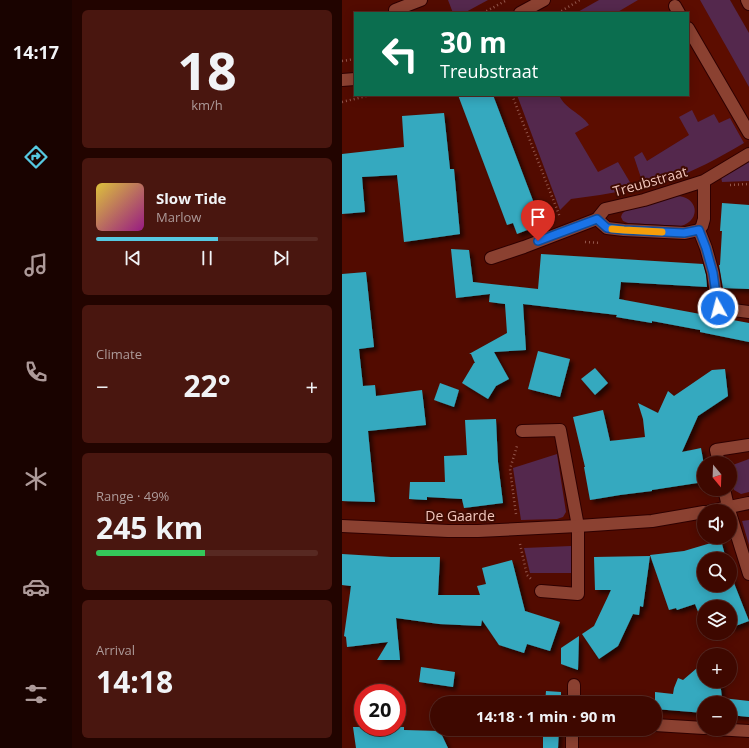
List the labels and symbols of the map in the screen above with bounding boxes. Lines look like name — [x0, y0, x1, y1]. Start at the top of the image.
street label: Treubstraat — [611, 161, 689, 201]
pin — [521, 200, 555, 241]
position arrow — [697, 287, 739, 329]
north arrow — [697, 456, 737, 496]
street label: De Gaarde — [425, 506, 495, 525]
speed limit sign: 20 — [354, 684, 406, 736]

